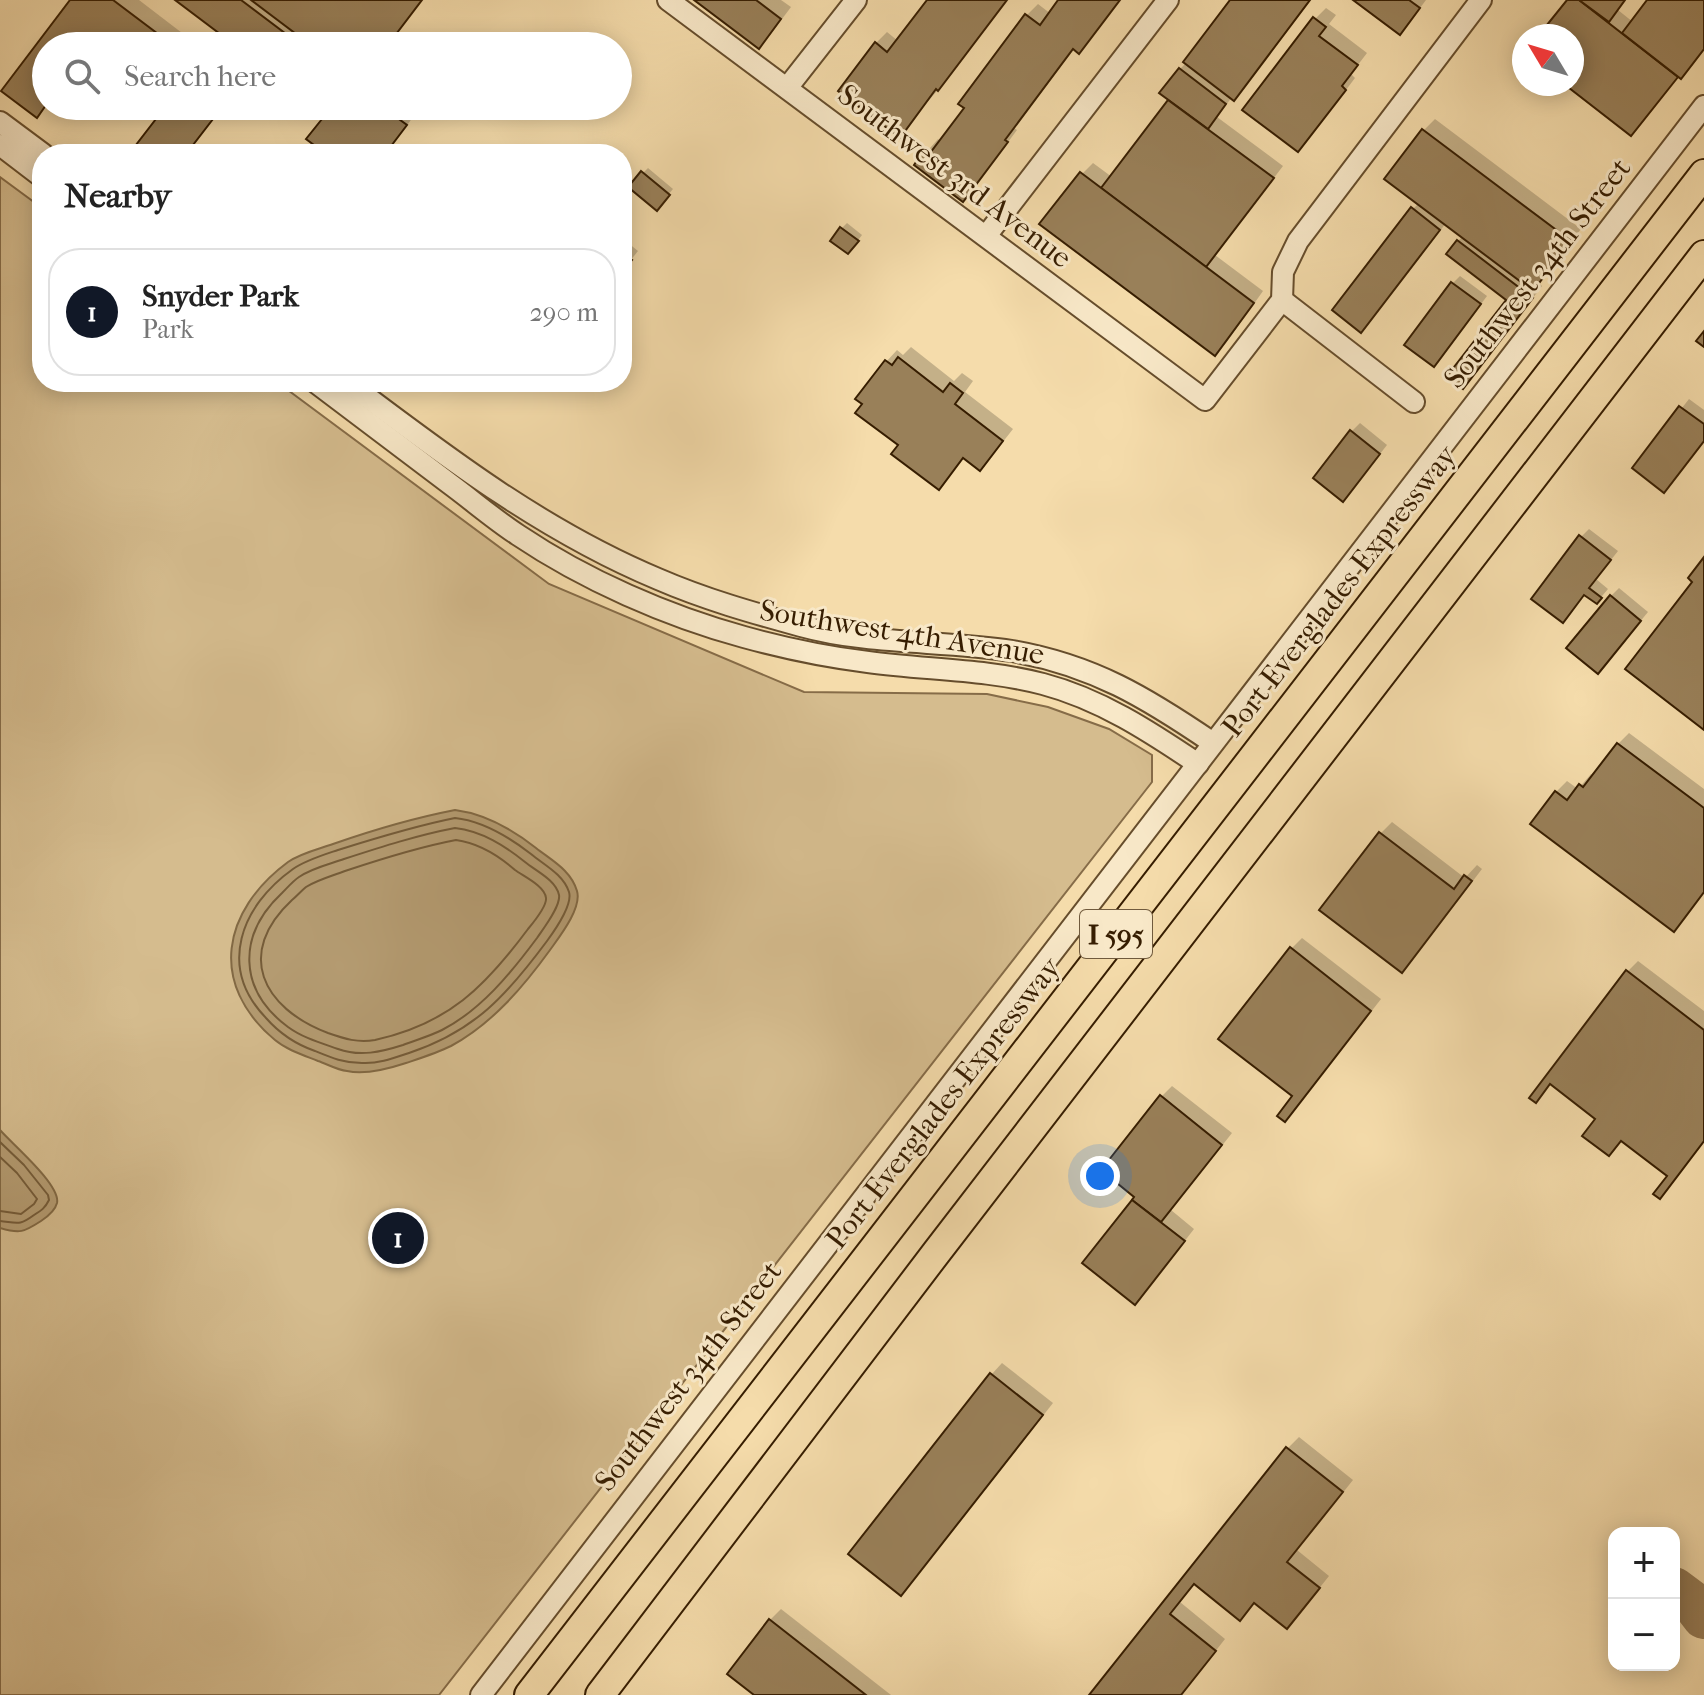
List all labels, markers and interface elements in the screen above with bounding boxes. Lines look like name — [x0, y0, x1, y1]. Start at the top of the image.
north arrow — [1512, 24, 1584, 96]
search box — [32, 32, 632, 120]
icon: search — [60, 54, 104, 98]
text: Search here — [124, 59, 276, 94]
street label: Southwest 3rd Avenue — [831, 77, 1078, 276]
street label: Southwest 34th Street — [1437, 151, 1638, 395]
text: Nearby — [64, 176, 171, 216]
text: Snyder Park — [142, 279, 299, 314]
text: 1 — [87, 297, 97, 328]
text: 290 m — [529, 297, 598, 328]
text: Park — [142, 314, 194, 345]
street label: Port Everglades Expressway — [1215, 438, 1465, 744]
street label: Southwest 4th Avenue — [757, 593, 1047, 672]
road number: I 595 — [1080, 910, 1152, 958]
street label: Port Everglades Expressway — [819, 950, 1069, 1256]
your location — [1080, 1156, 1120, 1196]
pin: 1 — [372, 1208, 424, 1268]
street label: Southwest 34th Street — [588, 1254, 789, 1498]
map controls — [1608, 1527, 1680, 1671]
button: + — [1608, 1527, 1680, 1599]
button: − — [1608, 1599, 1680, 1671]

